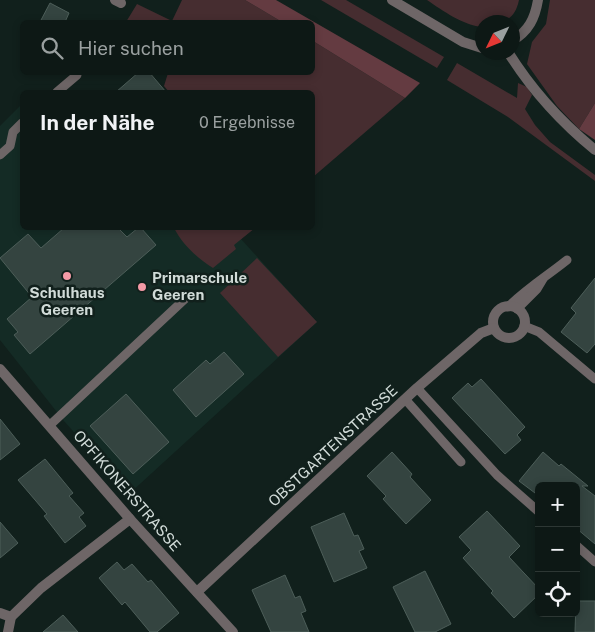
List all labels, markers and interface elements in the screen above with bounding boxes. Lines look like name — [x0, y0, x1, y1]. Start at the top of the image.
north arrow — [475, 15, 520, 60]
search box — [20, 20, 315, 75]
icon: search — [38, 34, 66, 62]
text: Hier suchen — [78, 37, 184, 59]
text: In der Nähe — [40, 110, 155, 135]
text: 0 Ergebnisse — [199, 113, 295, 132]
place label: Primarschule Geeren — [152, 269, 247, 303]
marker: Schulhaus Geeren — [61, 270, 73, 282]
marker: Primarschule Geeren — [136, 281, 148, 293]
place label: Schulhaus Geeren — [29, 284, 105, 318]
street label: OBSTGARTENSTRASSE — [265, 382, 401, 510]
street label: OPFIKONERSTRASSE — [70, 427, 184, 554]
map controls — [535, 482, 580, 617]
button: + — [535, 482, 580, 527]
button: − — [535, 527, 580, 572]
button: locate — [535, 572, 580, 617]

